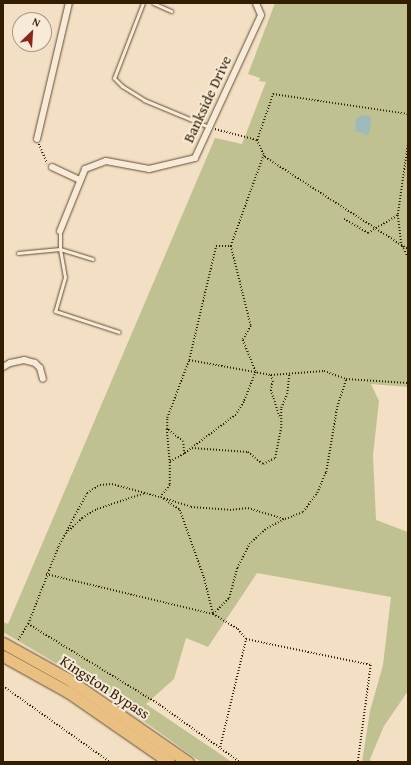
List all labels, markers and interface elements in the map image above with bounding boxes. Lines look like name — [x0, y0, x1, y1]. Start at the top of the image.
north arrow — [12, 12, 52, 52]
text: N — [30, 13, 43, 31]
street label: Bankside Drive — [179, 53, 235, 145]
street label: Kingston Bypass — [57, 651, 153, 723]

